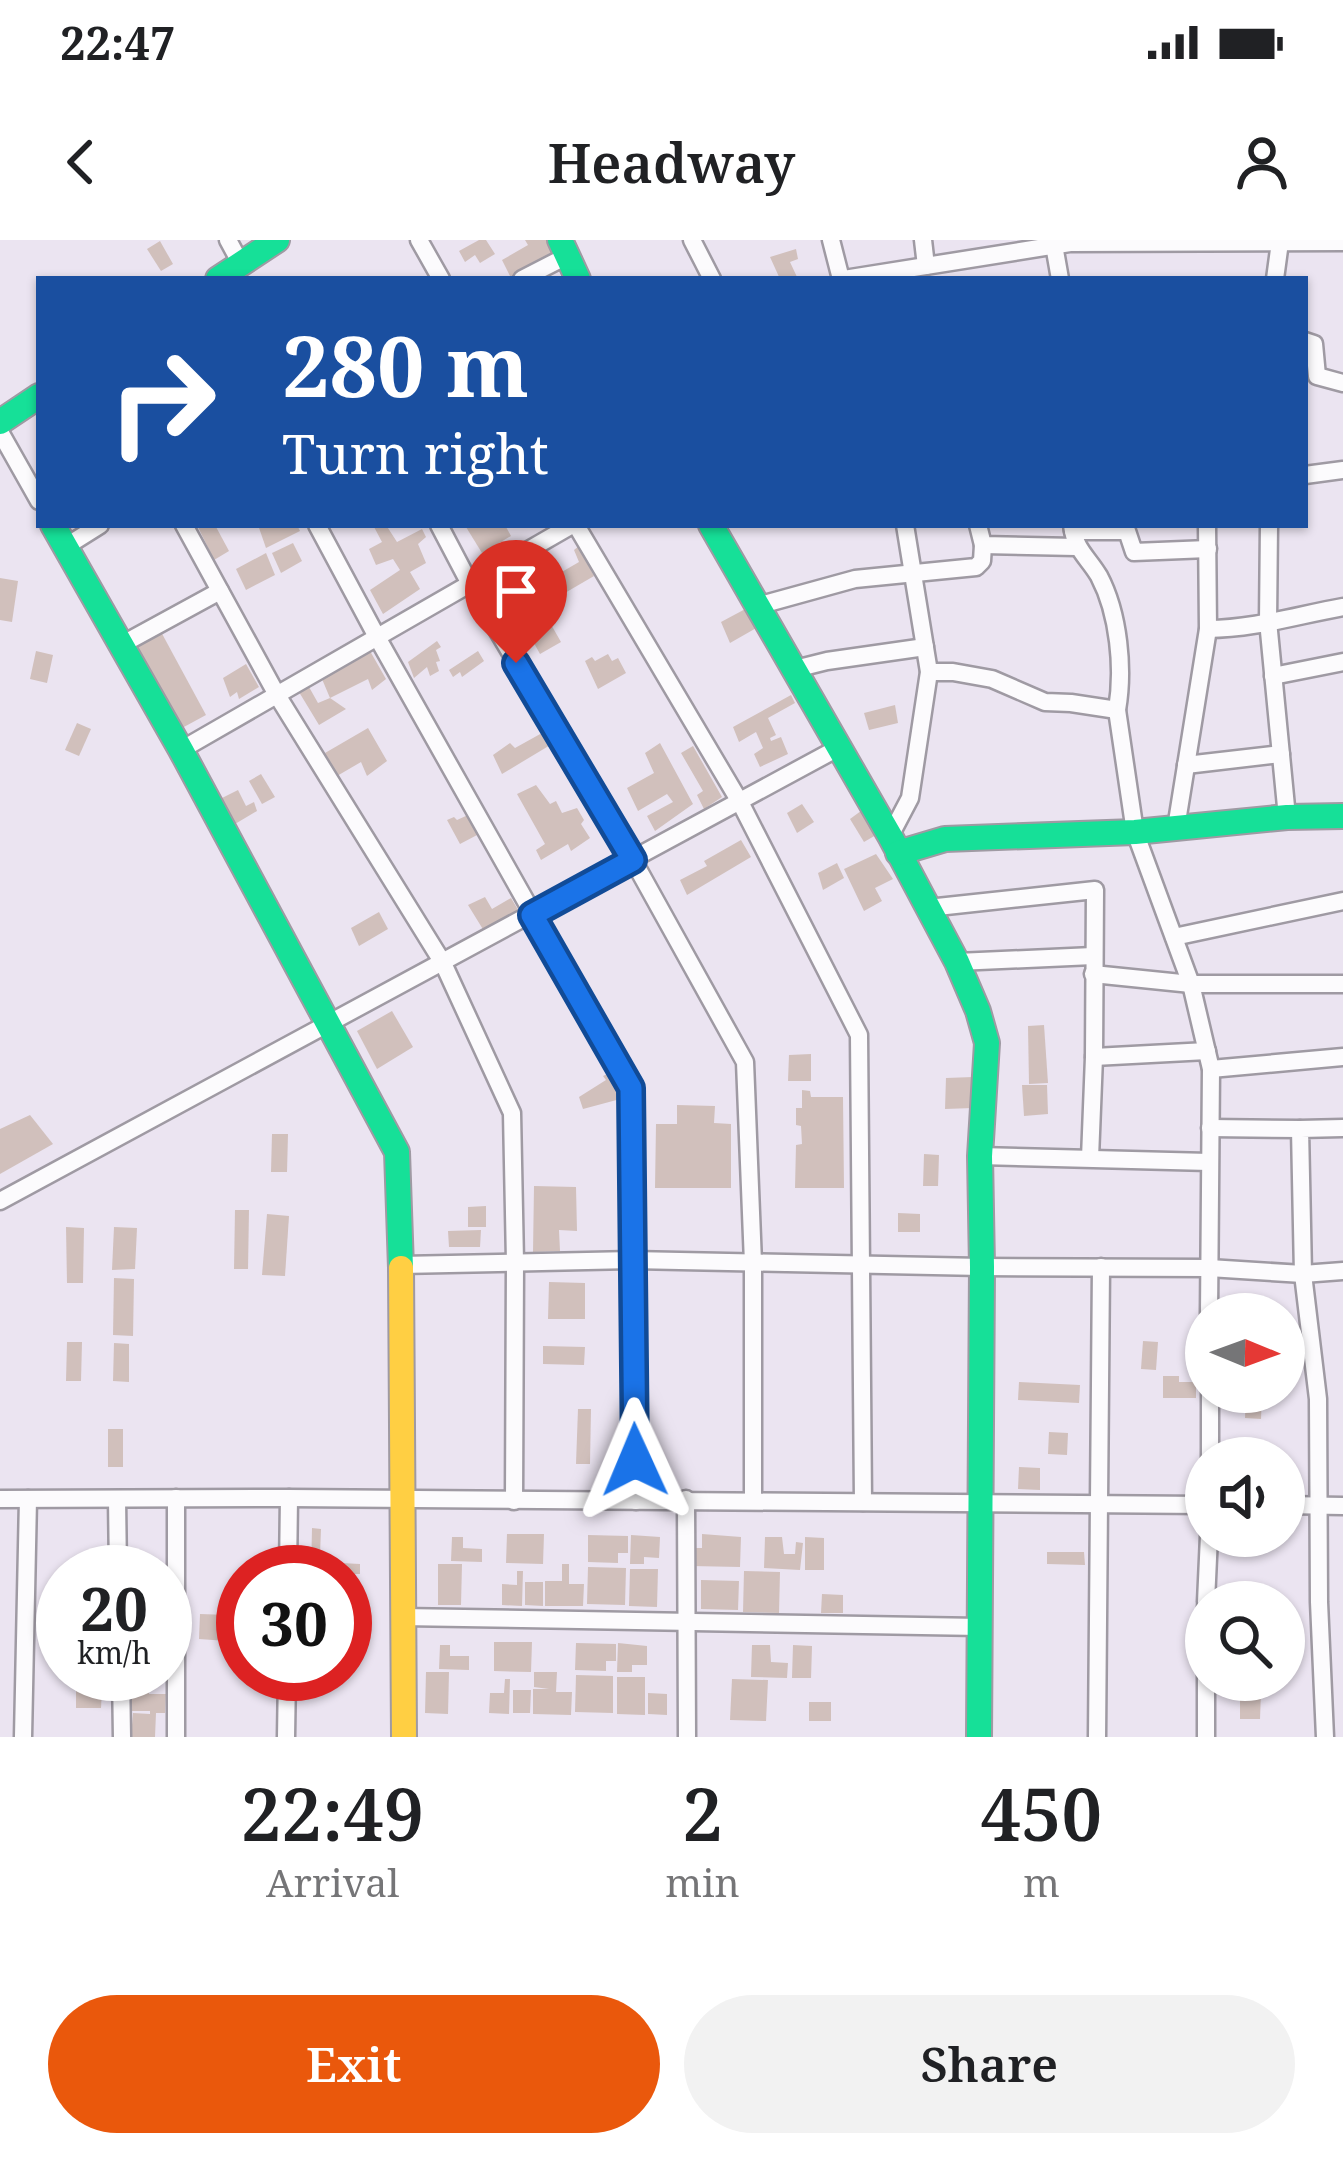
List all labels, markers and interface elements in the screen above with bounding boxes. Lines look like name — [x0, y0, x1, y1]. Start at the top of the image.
text: 22:47 — [60, 12, 175, 73]
text: Headway — [548, 125, 795, 199]
icon: back — [48, 129, 114, 195]
icon: person — [1229, 129, 1295, 195]
text: 280 m — [282, 307, 529, 422]
icon: right — [84, 324, 240, 480]
text: Turn right — [282, 416, 549, 490]
pin — [465, 540, 567, 663]
icon: arrive — [483, 558, 549, 624]
north arrow — [1185, 1293, 1305, 1413]
map controls — [1185, 1293, 1305, 1701]
position arrow — [572, 1397, 698, 1523]
button: sound — [1185, 1437, 1305, 1557]
speed limit sign: 30 — [216, 1545, 372, 1701]
text: 20 — [80, 1567, 148, 1649]
button: search — [1185, 1581, 1305, 1701]
text: km/h — [77, 1632, 151, 1673]
text: 22:49 — [241, 1764, 424, 1862]
text: 2 — [682, 1764, 723, 1862]
text: 450 — [981, 1764, 1102, 1862]
text: Arrival — [266, 1855, 399, 1908]
text: min — [665, 1855, 740, 1908]
text: m — [1023, 1855, 1060, 1908]
button: Exit — [48, 1995, 660, 2133]
button: Share — [684, 1995, 1295, 2133]

